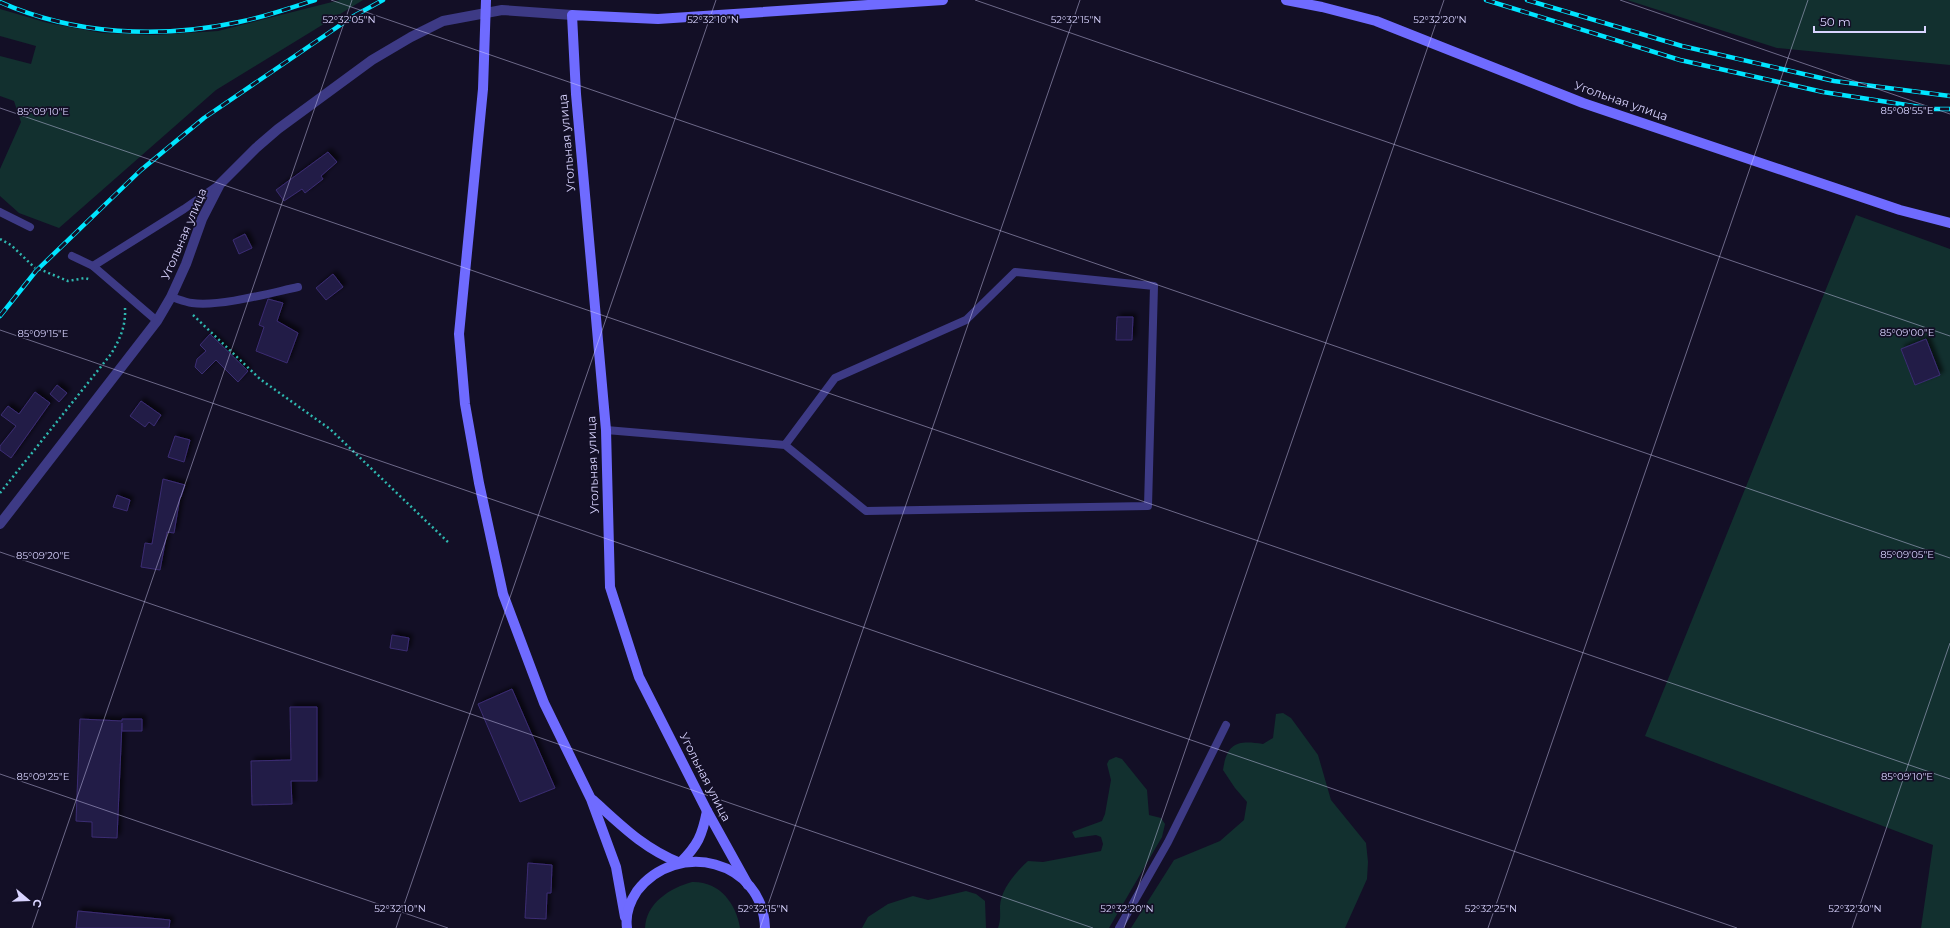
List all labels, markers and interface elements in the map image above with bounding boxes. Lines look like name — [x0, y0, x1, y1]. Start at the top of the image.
scale bar — [1814, 8, 1925, 34]
text: 52°32'05"N — [322, 13, 376, 26]
text: 52°32'10"N — [687, 13, 739, 26]
text: 52°32'15"N — [1051, 13, 1101, 26]
text: 52°32'20"N — [1413, 13, 1467, 26]
text: 50 m — [1820, 14, 1851, 29]
street label: Угольная улица — [1572, 77, 1670, 124]
street label: Угольная улица — [555, 94, 578, 193]
text: 85°08'55"E — [1881, 104, 1934, 117]
text: 85°09'10"E — [17, 105, 69, 118]
street label: Угольная улица — [157, 186, 210, 282]
text: 85°09'00"E — [1880, 326, 1935, 339]
text: 85°09'15"E — [17, 327, 69, 340]
street label: Угольная улица — [583, 416, 602, 514]
text: 85°09'05"E — [1880, 548, 1934, 561]
text: 85°09'20"E — [16, 549, 70, 562]
street label: Угольная улица — [676, 730, 734, 824]
text: 85°09'25"E — [17, 770, 70, 783]
text: 85°09'10"E — [1881, 770, 1933, 783]
north arrow — [8, 880, 48, 920]
text: С — [30, 897, 45, 909]
text: 52°32'10"N — [374, 902, 426, 915]
text: 52°32'15"N — [738, 902, 788, 915]
text: 52°32'20"N — [1100, 902, 1154, 915]
text: 52°32'25"N — [1465, 902, 1517, 915]
text: 52°32'30"N — [1828, 902, 1882, 915]

